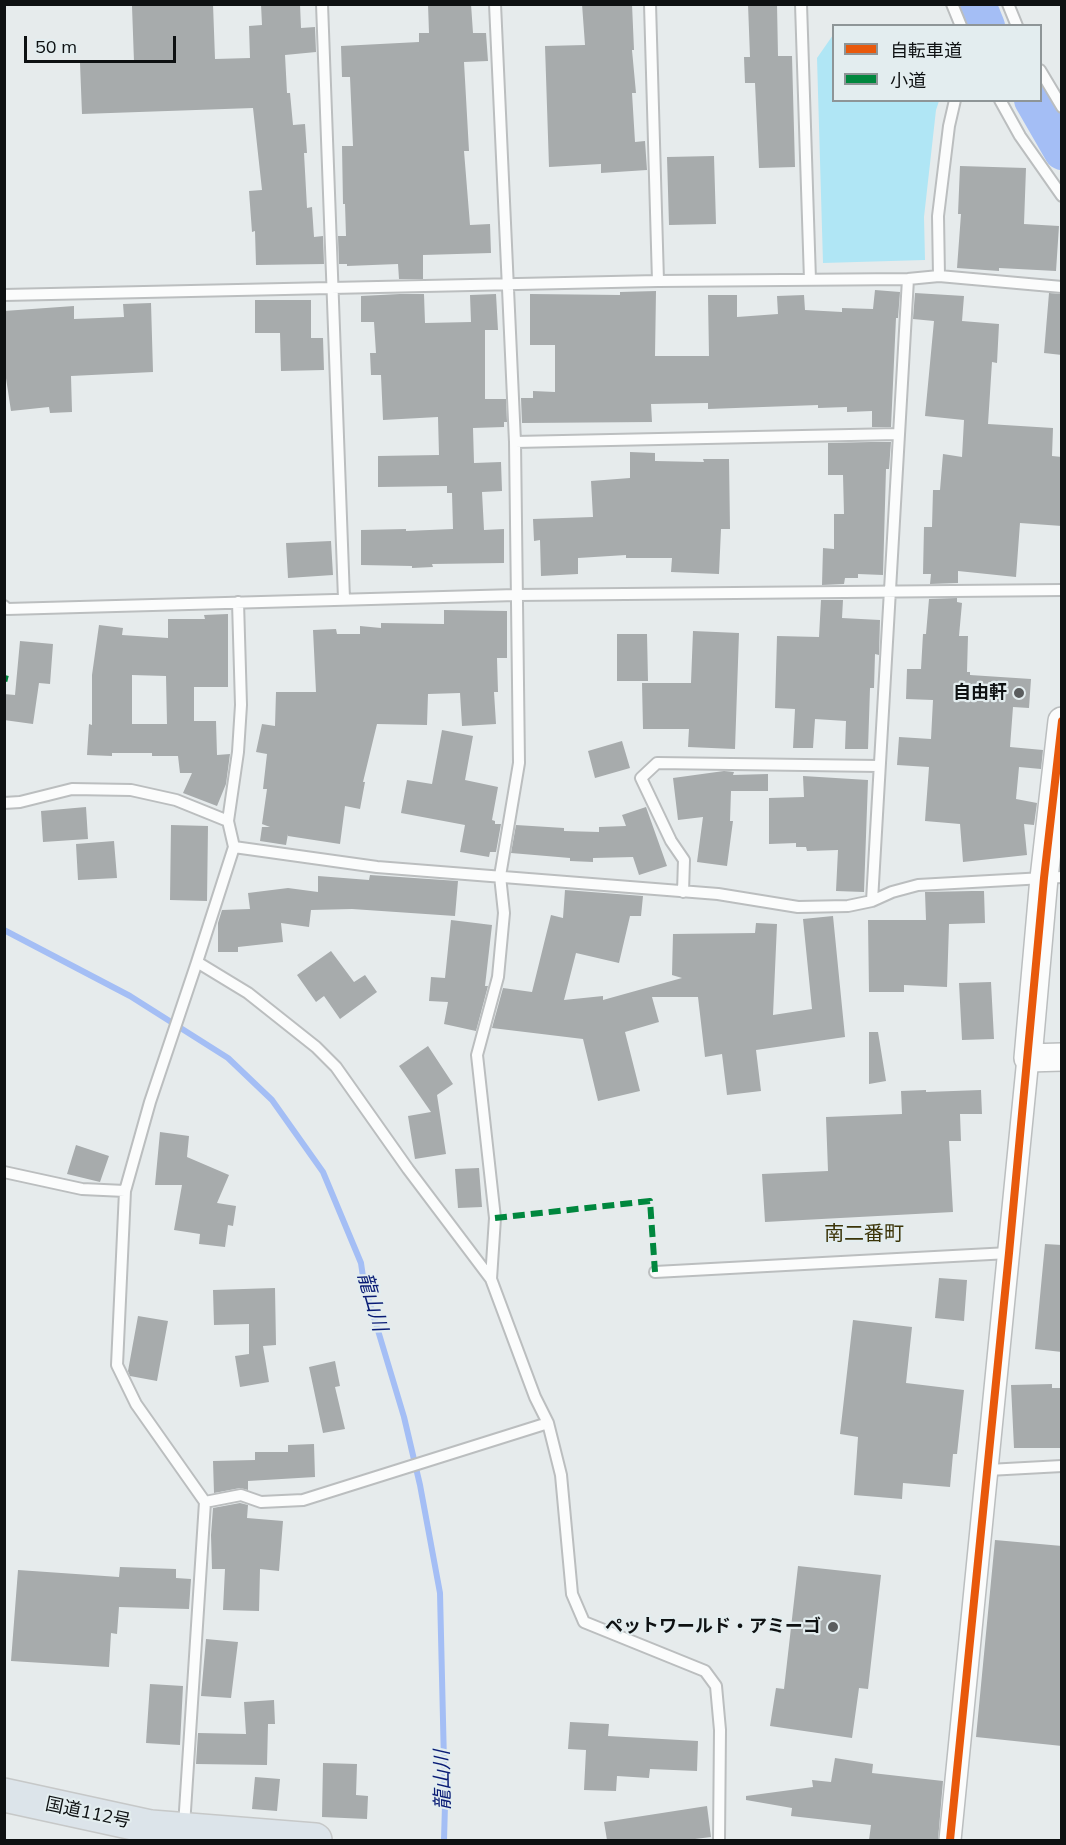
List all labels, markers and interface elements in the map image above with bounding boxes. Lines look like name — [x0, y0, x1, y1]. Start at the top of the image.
scale bar — [27, 24, 178, 62]
legend — [832, 24, 1042, 102]
text: 50 m — [35, 35, 77, 58]
text: 自転車道 — [890, 39, 962, 62]
text: 小道 — [890, 69, 926, 92]
place label: 自由軒 — [953, 682, 1007, 704]
marker: 自由軒 — [1012, 686, 1026, 700]
district label: 南二番町 — [824, 1222, 904, 1246]
water label: 龍山川 — [352, 1270, 392, 1334]
place label: ペットワールド・アミーゴ — [605, 1616, 821, 1638]
marker: ペットワールド・アミーゴ — [826, 1620, 840, 1634]
water label: 龍山川 — [430, 1750, 456, 1810]
street label: 国道112号 — [43, 1793, 133, 1833]

